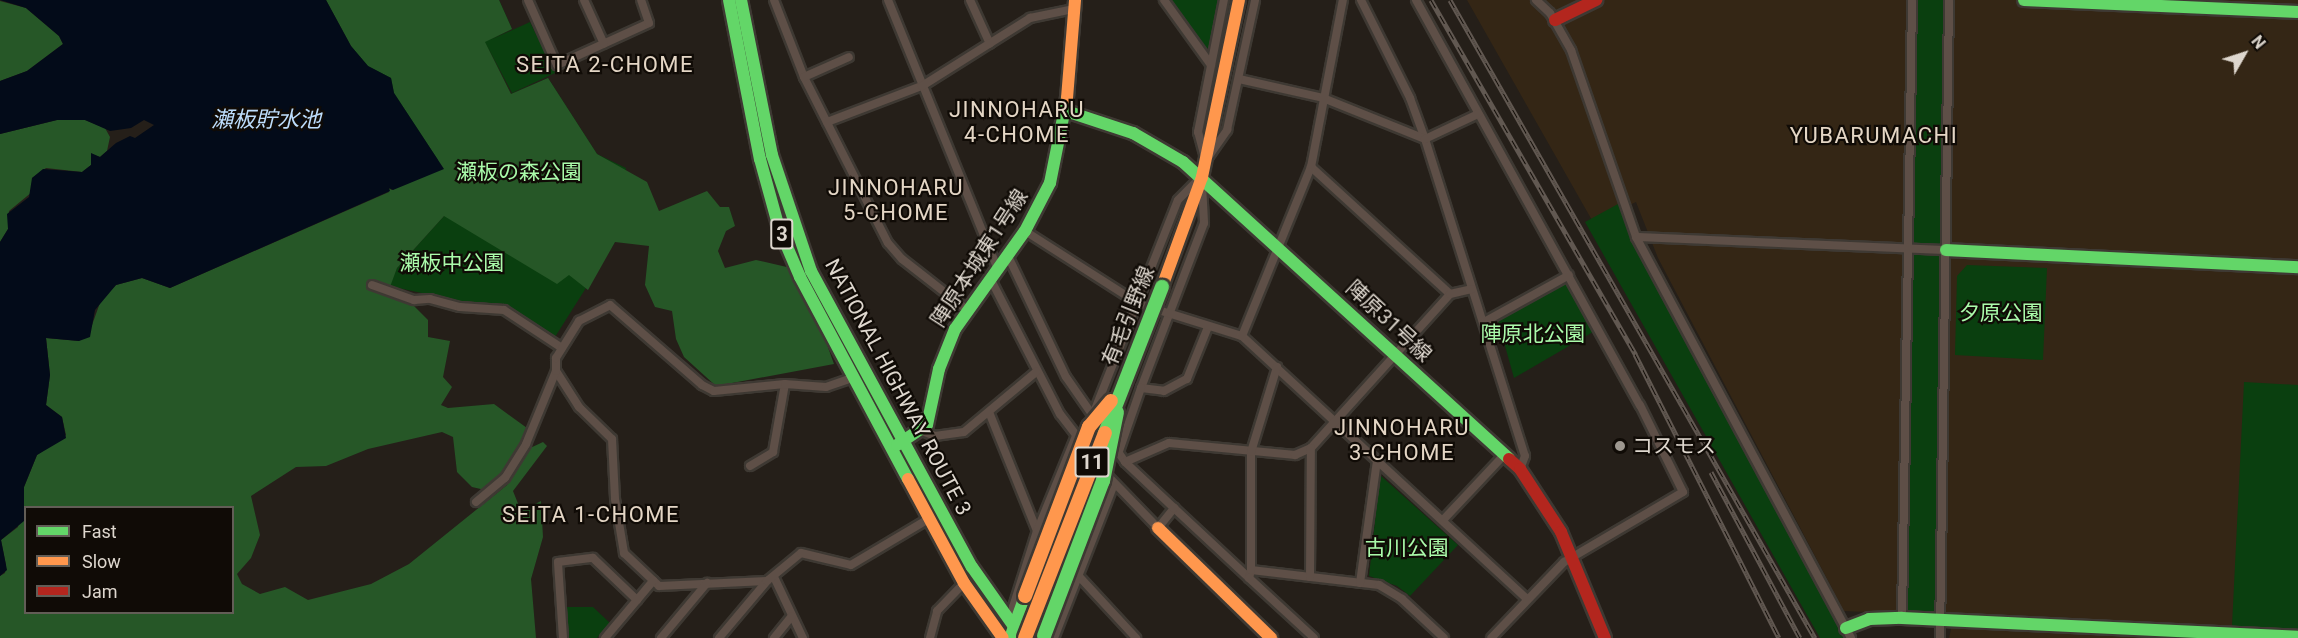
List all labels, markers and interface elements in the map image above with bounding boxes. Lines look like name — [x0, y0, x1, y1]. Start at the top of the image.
north arrow — [2214, 24, 2274, 84]
text: N — [2247, 32, 2269, 53]
district label: SEITA 2-CHOME — [516, 52, 694, 78]
district label: JINNOHARU 4-CHOME — [949, 96, 1085, 148]
water label: 瀬板貯水池 — [211, 107, 321, 133]
district label: YUBARUMACHI — [1790, 123, 1958, 149]
park label: 瀬板の森公園 — [456, 159, 582, 185]
district label: JINNOHARU 5-CHOME — [828, 174, 964, 226]
street label: 陣原本城東1号線 — [925, 185, 1033, 331]
road number: 3 — [770, 217, 794, 251]
park label: 瀬板中公園 — [400, 250, 504, 276]
street label: NATIONAL HIGHWAY ROUTE 3 — [820, 254, 976, 520]
street label: 有毛引野線 — [1097, 263, 1159, 369]
street label: 陣原31号線 — [1341, 275, 1437, 367]
park label: 夕原公園 — [1959, 300, 2043, 326]
park label: 陣原北公園 — [1481, 321, 1585, 347]
district label: JINNOHARU 3-CHOME — [1334, 414, 1470, 466]
place label: コスモス — [1632, 433, 1716, 459]
marker: コスモス — [1613, 439, 1627, 453]
road number: 11 — [1074, 445, 1110, 479]
district label: SEITA 1-CHOME — [502, 502, 680, 528]
legend — [24, 506, 234, 614]
text: Fast — [82, 521, 117, 542]
park label: 古川公園 — [1365, 535, 1449, 561]
text: Slow — [82, 551, 121, 572]
text: Jam — [82, 581, 118, 602]

